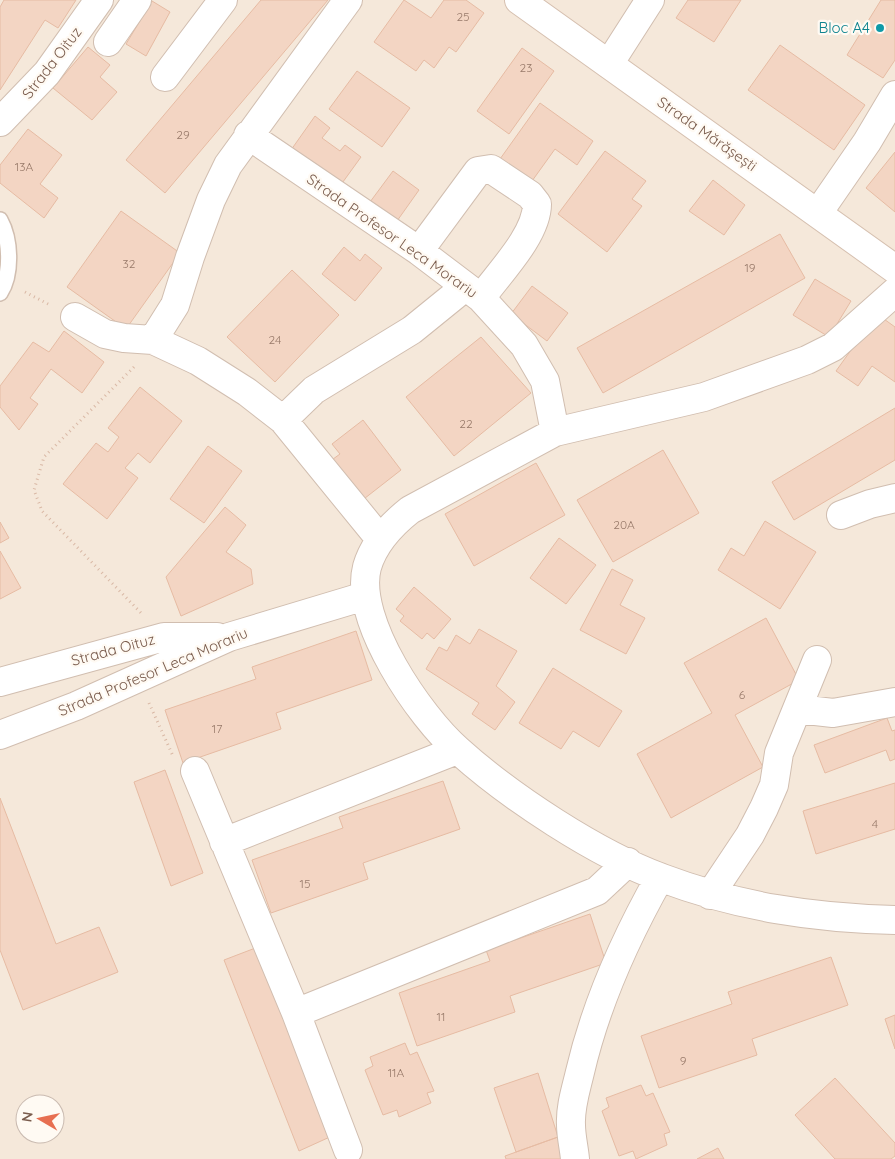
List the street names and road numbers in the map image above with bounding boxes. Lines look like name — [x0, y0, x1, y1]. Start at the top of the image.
street label: Strada Oituz — [18, 23, 86, 102]
street label: Strada Mărășești — [654, 92, 761, 175]
street label: Strada Profesor Leca Morariu — [303, 169, 481, 302]
street label: Strada Profesor Leca Morariu — [55, 623, 251, 720]
street label: Strada Oituz — [69, 629, 157, 670]

